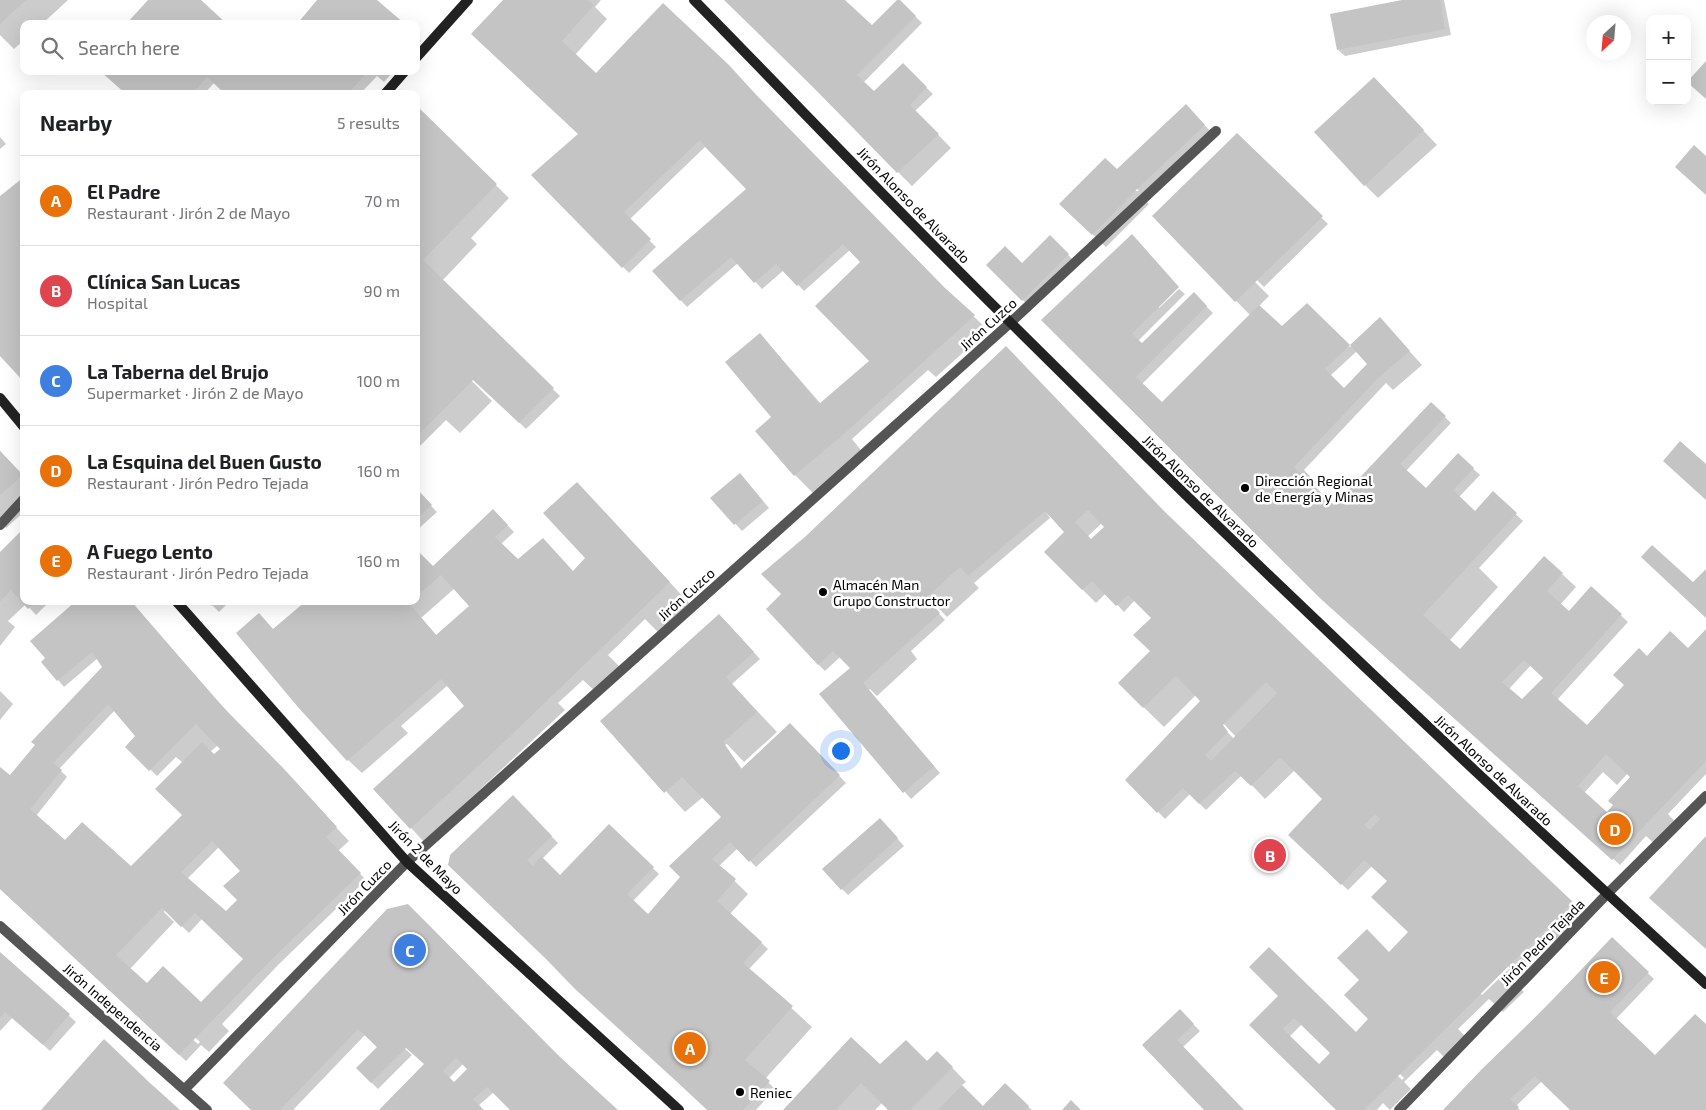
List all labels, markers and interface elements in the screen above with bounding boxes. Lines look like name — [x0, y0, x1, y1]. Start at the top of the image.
north arrow — [1586, 15, 1631, 60]
map controls — [1646, 15, 1691, 105]
button: + — [1646, 15, 1691, 60]
search box — [20, 20, 420, 75]
icon: search — [38, 34, 66, 62]
text: Search here — [78, 36, 180, 59]
button: − — [1646, 60, 1691, 105]
text: Nearby — [40, 110, 112, 135]
text: 5 results — [337, 113, 400, 132]
street label: Jirón Alonso de Alvarado — [854, 143, 974, 267]
text: El Padre — [87, 180, 160, 203]
text: A — [51, 191, 61, 210]
text: 70 m — [365, 191, 400, 210]
text: Restaurant · Jirón 2 de Mayo — [87, 203, 290, 222]
text: Clínica San Lucas — [87, 270, 240, 293]
text: B — [51, 281, 61, 300]
text: 90 m — [364, 281, 400, 300]
text: Hospital — [87, 293, 148, 312]
street label: Jirón Cuzco — [956, 294, 1020, 354]
text: La Taberna del Brujo — [87, 360, 269, 383]
text: C — [51, 371, 61, 390]
text: 100 m — [357, 371, 400, 390]
text: Supermarket · Jirón 2 de Mayo — [87, 383, 304, 402]
street label: Jirón Alonso de Alvarado — [1139, 431, 1263, 551]
text: La Esquina del Buen Gusto — [87, 450, 322, 473]
text: D — [51, 461, 61, 480]
text: 160 m — [357, 461, 400, 480]
place label: Dirección Regional de Energía y Minas — [1255, 472, 1373, 505]
text: Restaurant · Jirón Pedro Tejada — [87, 473, 309, 492]
marker: Dirección Regional de Energía y Minas — [1239, 482, 1251, 494]
text: A Fuego Lento — [87, 540, 213, 563]
text: E — [51, 551, 61, 570]
text: 160 m — [357, 551, 400, 570]
text: Restaurant · Jirón Pedro Tejada — [87, 563, 309, 582]
street label: Jirón Cuzco — [654, 564, 718, 624]
place label: Almacén Man Grupo Constructor — [833, 576, 951, 609]
marker: Almacén Man Grupo Constructor — [817, 586, 829, 598]
street label: Jirón Alonso de Alvarado — [1432, 711, 1556, 829]
your location — [828, 738, 854, 764]
pin: D — [1599, 810, 1631, 848]
street label: Jirón 2 de Mayo — [385, 816, 467, 898]
pin: B — [1254, 836, 1286, 874]
street label: Jirón Cuzco — [333, 856, 395, 918]
street label: Jirón Pedro Tejada — [1496, 895, 1588, 989]
pin: C — [394, 931, 426, 969]
pin: E — [1588, 958, 1620, 996]
street label: Jirón Independencia — [60, 959, 166, 1055]
pin: A — [674, 1029, 706, 1067]
place label: Reniec — [750, 1084, 792, 1101]
marker: Reniec — [734, 1086, 746, 1098]

